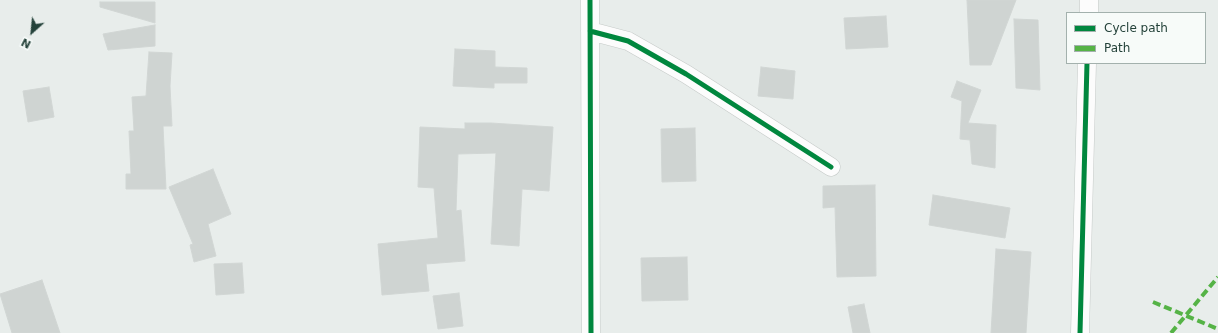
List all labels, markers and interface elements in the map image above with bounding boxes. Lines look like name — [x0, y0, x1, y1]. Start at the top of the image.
north arrow — [12, 12, 52, 52]
legend — [1066, 12, 1206, 64]
text: Cycle path — [1104, 21, 1168, 35]
text: N — [19, 35, 33, 51]
text: Path — [1104, 41, 1130, 55]

